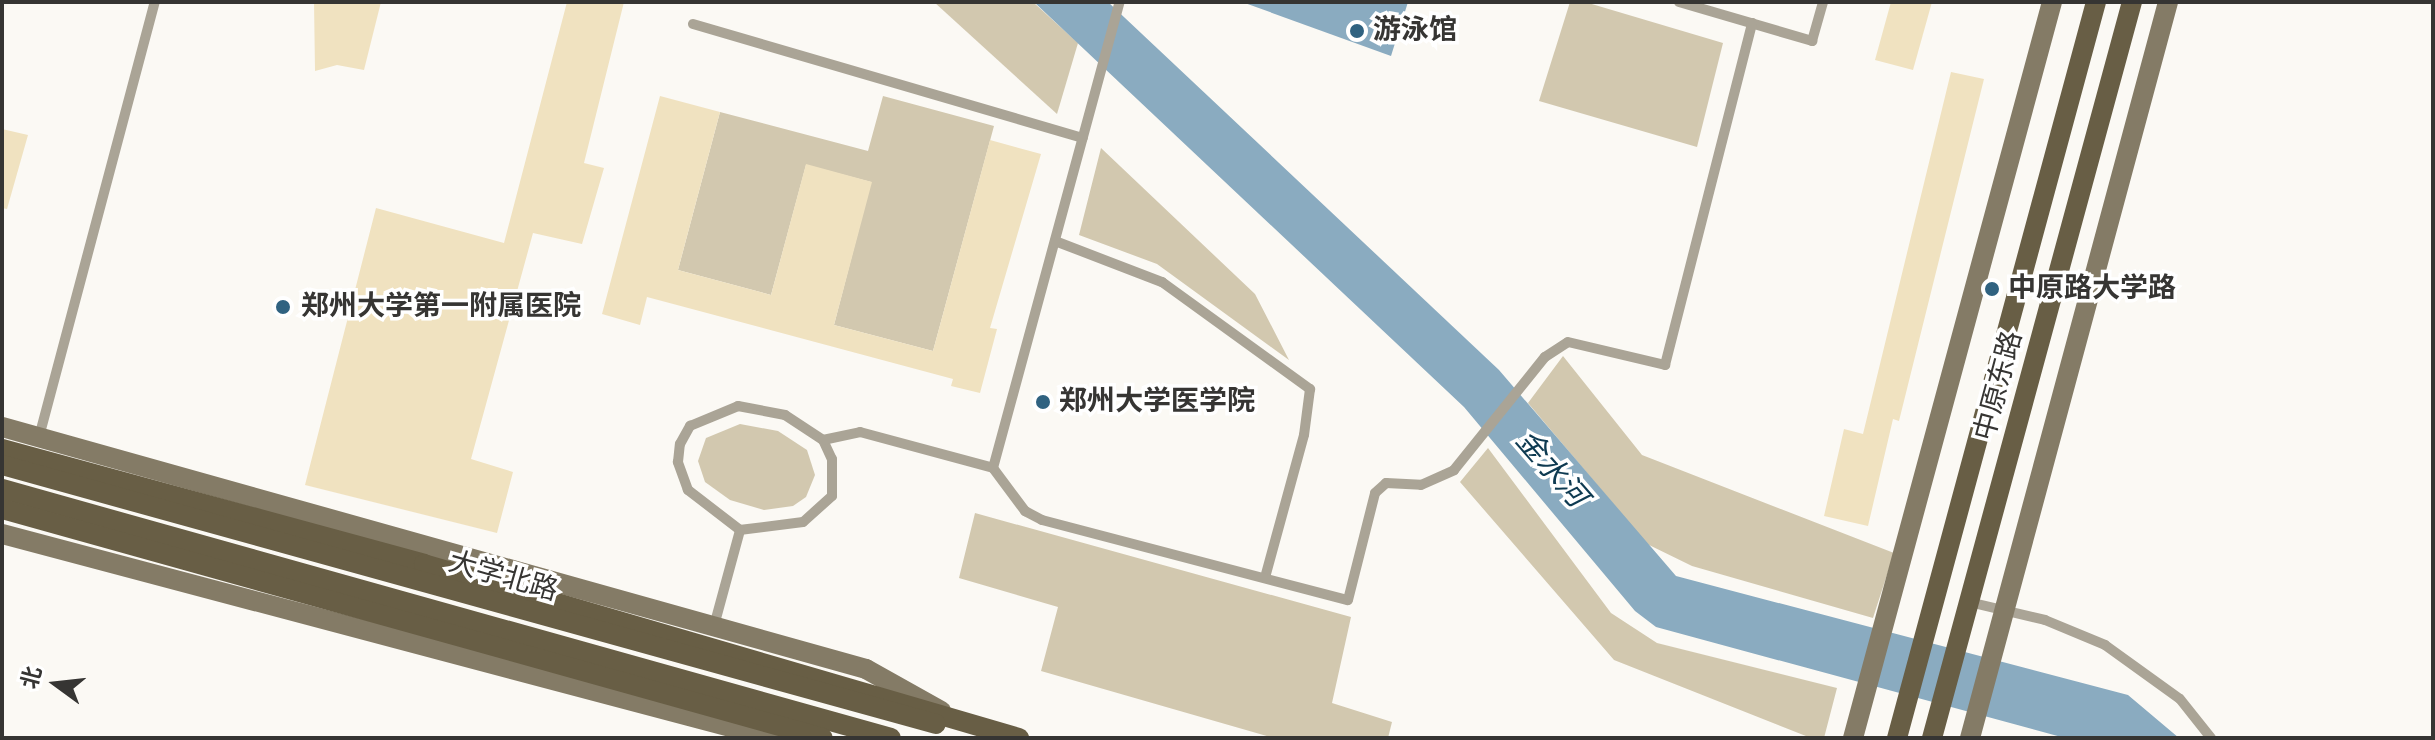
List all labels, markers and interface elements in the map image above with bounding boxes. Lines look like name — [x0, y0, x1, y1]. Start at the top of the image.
place label: 游泳馆 — [1373, 14, 1457, 48]
marker: 游泳馆 — [1348, 22, 1366, 40]
place label: 中原路大学路 — [2008, 272, 2176, 306]
marker: 中原路大学路 — [1983, 280, 2001, 298]
place label: 郑州大学第一附属医院 — [301, 290, 581, 324]
marker: 郑州大学第一附属医院 — [272, 296, 294, 318]
street label: 中原东路 — [1968, 328, 2030, 444]
place label: 郑州大学医学院 — [1059, 385, 1255, 419]
marker: 郑州大学医学院 — [1034, 393, 1052, 411]
water label: 金水河 — [1508, 423, 1594, 515]
street label: 大学北路 — [445, 545, 561, 609]
north arrow — [16, 644, 96, 724]
text: 北 — [16, 664, 48, 692]

